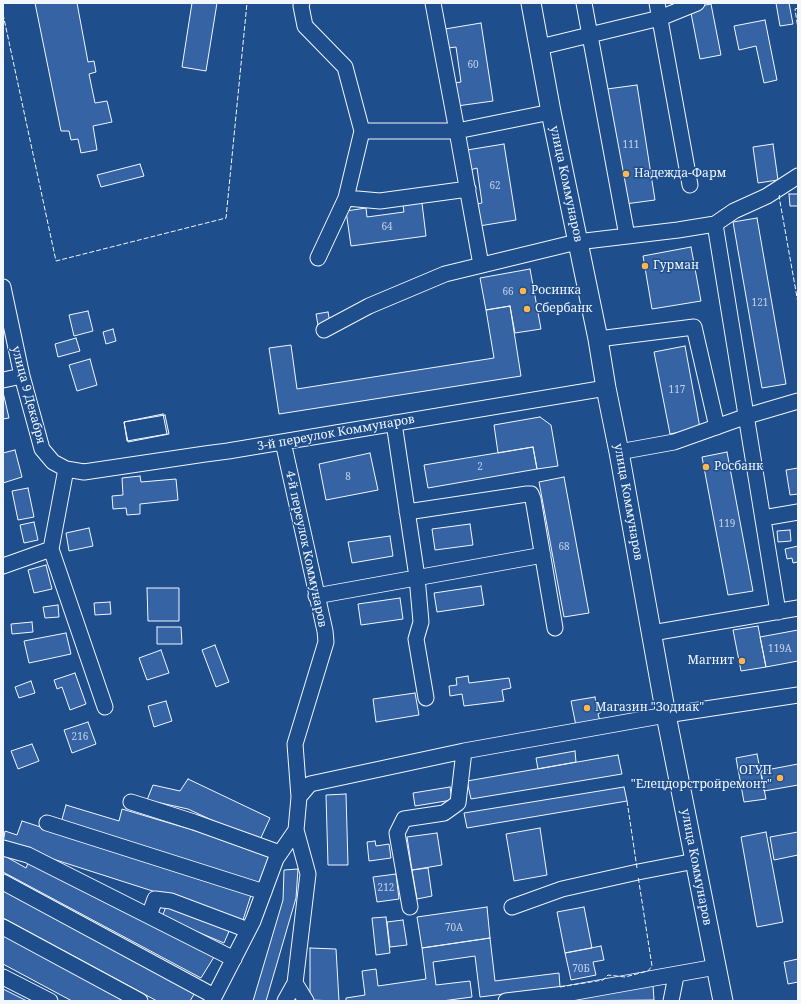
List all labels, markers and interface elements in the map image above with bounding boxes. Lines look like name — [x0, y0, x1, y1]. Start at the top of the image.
house number: 60 — [467, 59, 479, 71]
street label: улица Коммунаров — [547, 125, 585, 243]
house number: 111 — [623, 139, 639, 151]
place label: Надежда-Фарм — [634, 167, 726, 181]
marker: Надежда-Фарм — [621, 169, 631, 179]
house number: 62 — [489, 180, 501, 192]
house number: 64 — [381, 221, 393, 233]
place label: Гурман — [653, 259, 699, 273]
marker: Гурман — [640, 261, 650, 271]
place label: Росинка — [531, 284, 581, 298]
house number: 66 — [502, 286, 514, 298]
marker: Росинка — [518, 286, 528, 296]
house number: 121 — [752, 297, 768, 309]
place label: Сбербанк — [535, 302, 592, 316]
marker: Сбербанк — [522, 304, 532, 314]
street label: улица 9 Декабря — [8, 344, 48, 446]
house number: 117 — [669, 384, 685, 396]
street label: 3-й переулок Коммунаров — [256, 412, 416, 454]
street label: улица Коммунаров — [611, 443, 645, 561]
place label: Росбанк — [714, 460, 763, 474]
house number: 2 — [477, 461, 483, 473]
marker: Росбанк — [701, 462, 711, 472]
street label: 4-й переулок Коммунаров — [282, 469, 330, 629]
house number: 8 — [345, 471, 351, 483]
house number: 119 — [719, 518, 735, 530]
house number: 68 — [558, 541, 570, 553]
house number: 119А — [768, 643, 792, 655]
place label: Магнит — [688, 654, 734, 668]
marker: Магнит — [737, 656, 747, 666]
place label: Магазин "Зодиак" — [595, 701, 704, 715]
marker: Магазин "Зодиак" — [582, 703, 592, 713]
house number: 216 — [72, 731, 88, 743]
place label: ОГУП "Елецдорстройремонт" — [631, 764, 772, 792]
marker: ОГУП "Елецдорстройремонт" — [775, 773, 785, 783]
street label: улица Коммунаров — [678, 808, 714, 926]
house number: 212 — [378, 882, 394, 894]
house number: 70А — [445, 922, 463, 934]
house number: 70Б — [572, 963, 590, 975]

